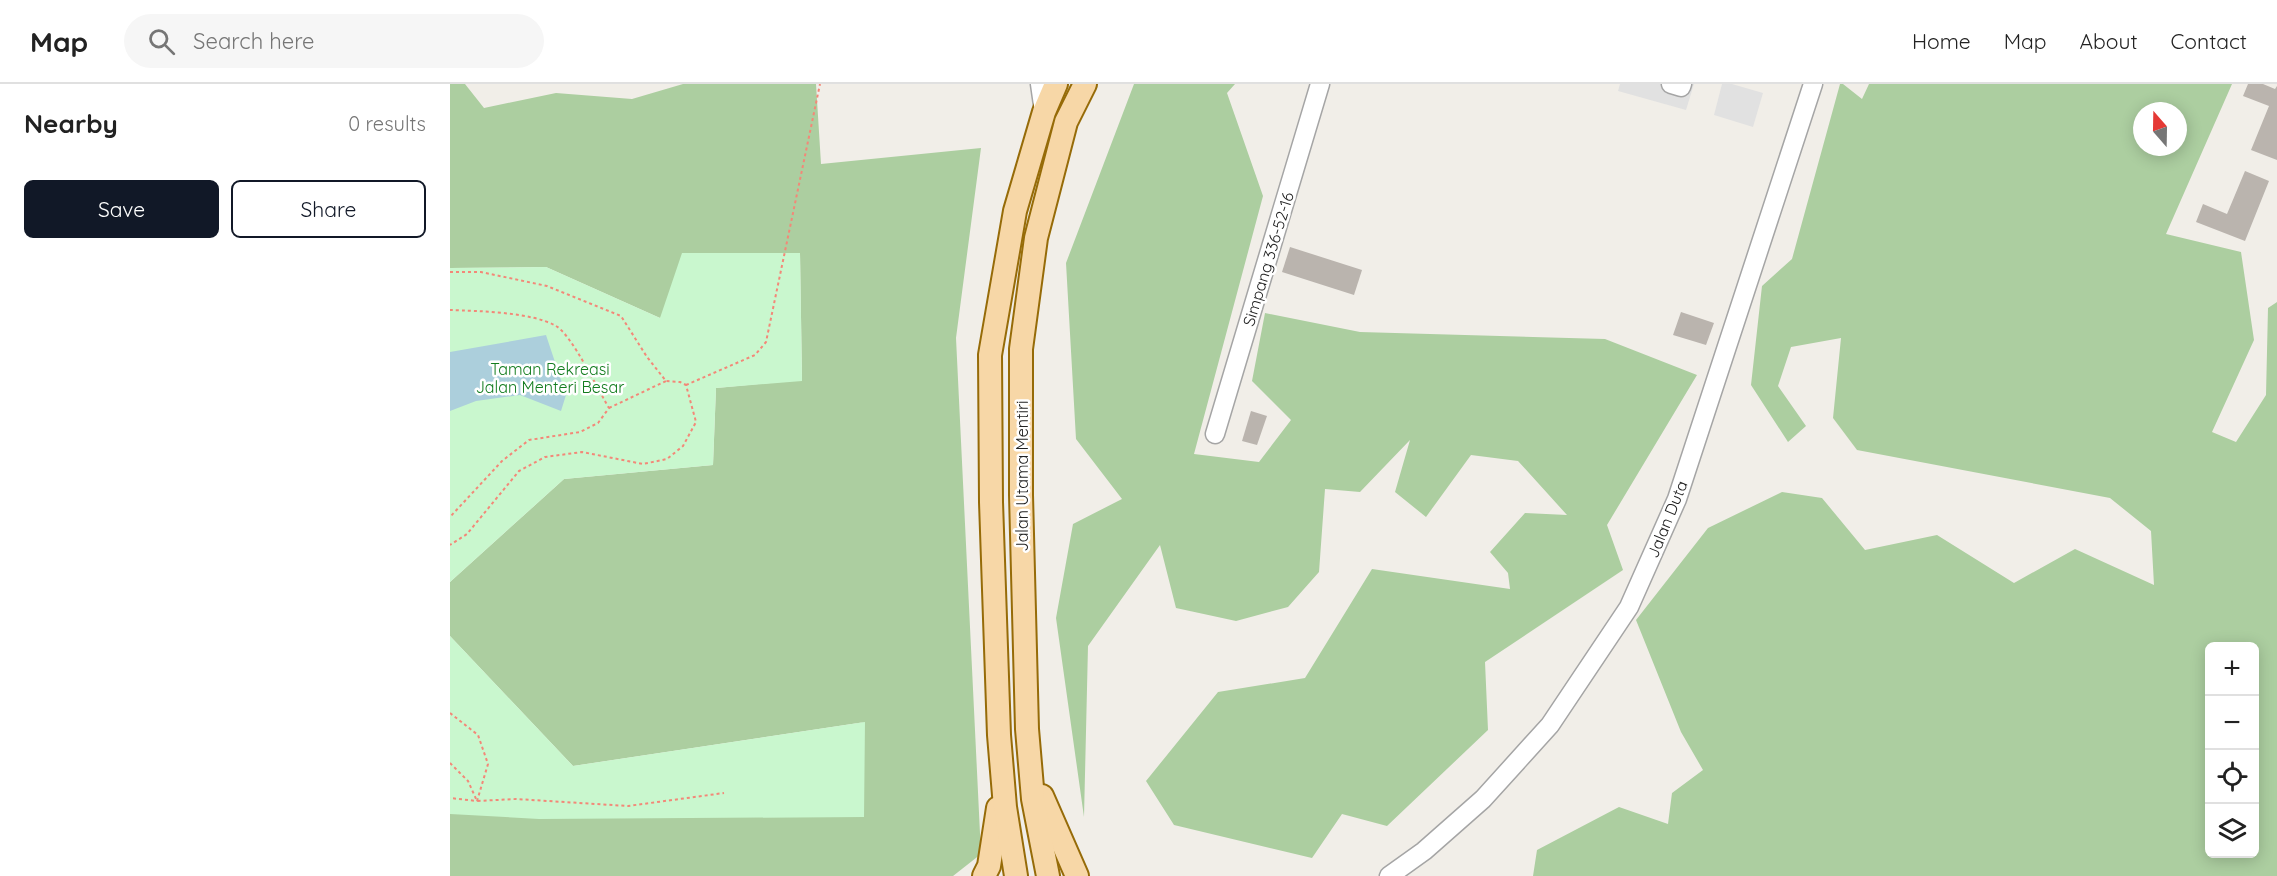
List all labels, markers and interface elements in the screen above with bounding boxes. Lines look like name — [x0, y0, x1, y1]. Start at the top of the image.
search box — [124, 14, 544, 68]
text: Map — [30, 24, 88, 59]
icon: search — [145, 25, 178, 58]
text: Search here — [193, 27, 315, 55]
text: Home — [1912, 28, 1971, 54]
text: Map — [2004, 28, 2047, 54]
text: About — [2080, 28, 2138, 54]
text: Contact — [2171, 28, 2247, 54]
north arrow — [2133, 102, 2187, 156]
text: Nearby — [24, 107, 118, 140]
text: 0 results — [348, 111, 426, 136]
button: Save — [24, 180, 219, 238]
button: Share — [231, 180, 426, 238]
street label: Simpang 336-52-16 — [1238, 189, 1298, 328]
park label: Taman Rekreasi Jalan Menteri Besar — [476, 359, 624, 397]
street label: Jalan Utama Mentiri — [1012, 401, 1032, 551]
street label: Jalan Duta — [1642, 477, 1692, 561]
map controls — [2205, 642, 2259, 858]
button: + — [2205, 642, 2259, 696]
button: − — [2205, 696, 2259, 750]
button: locate — [2205, 750, 2259, 804]
button: layers — [2205, 804, 2259, 858]

